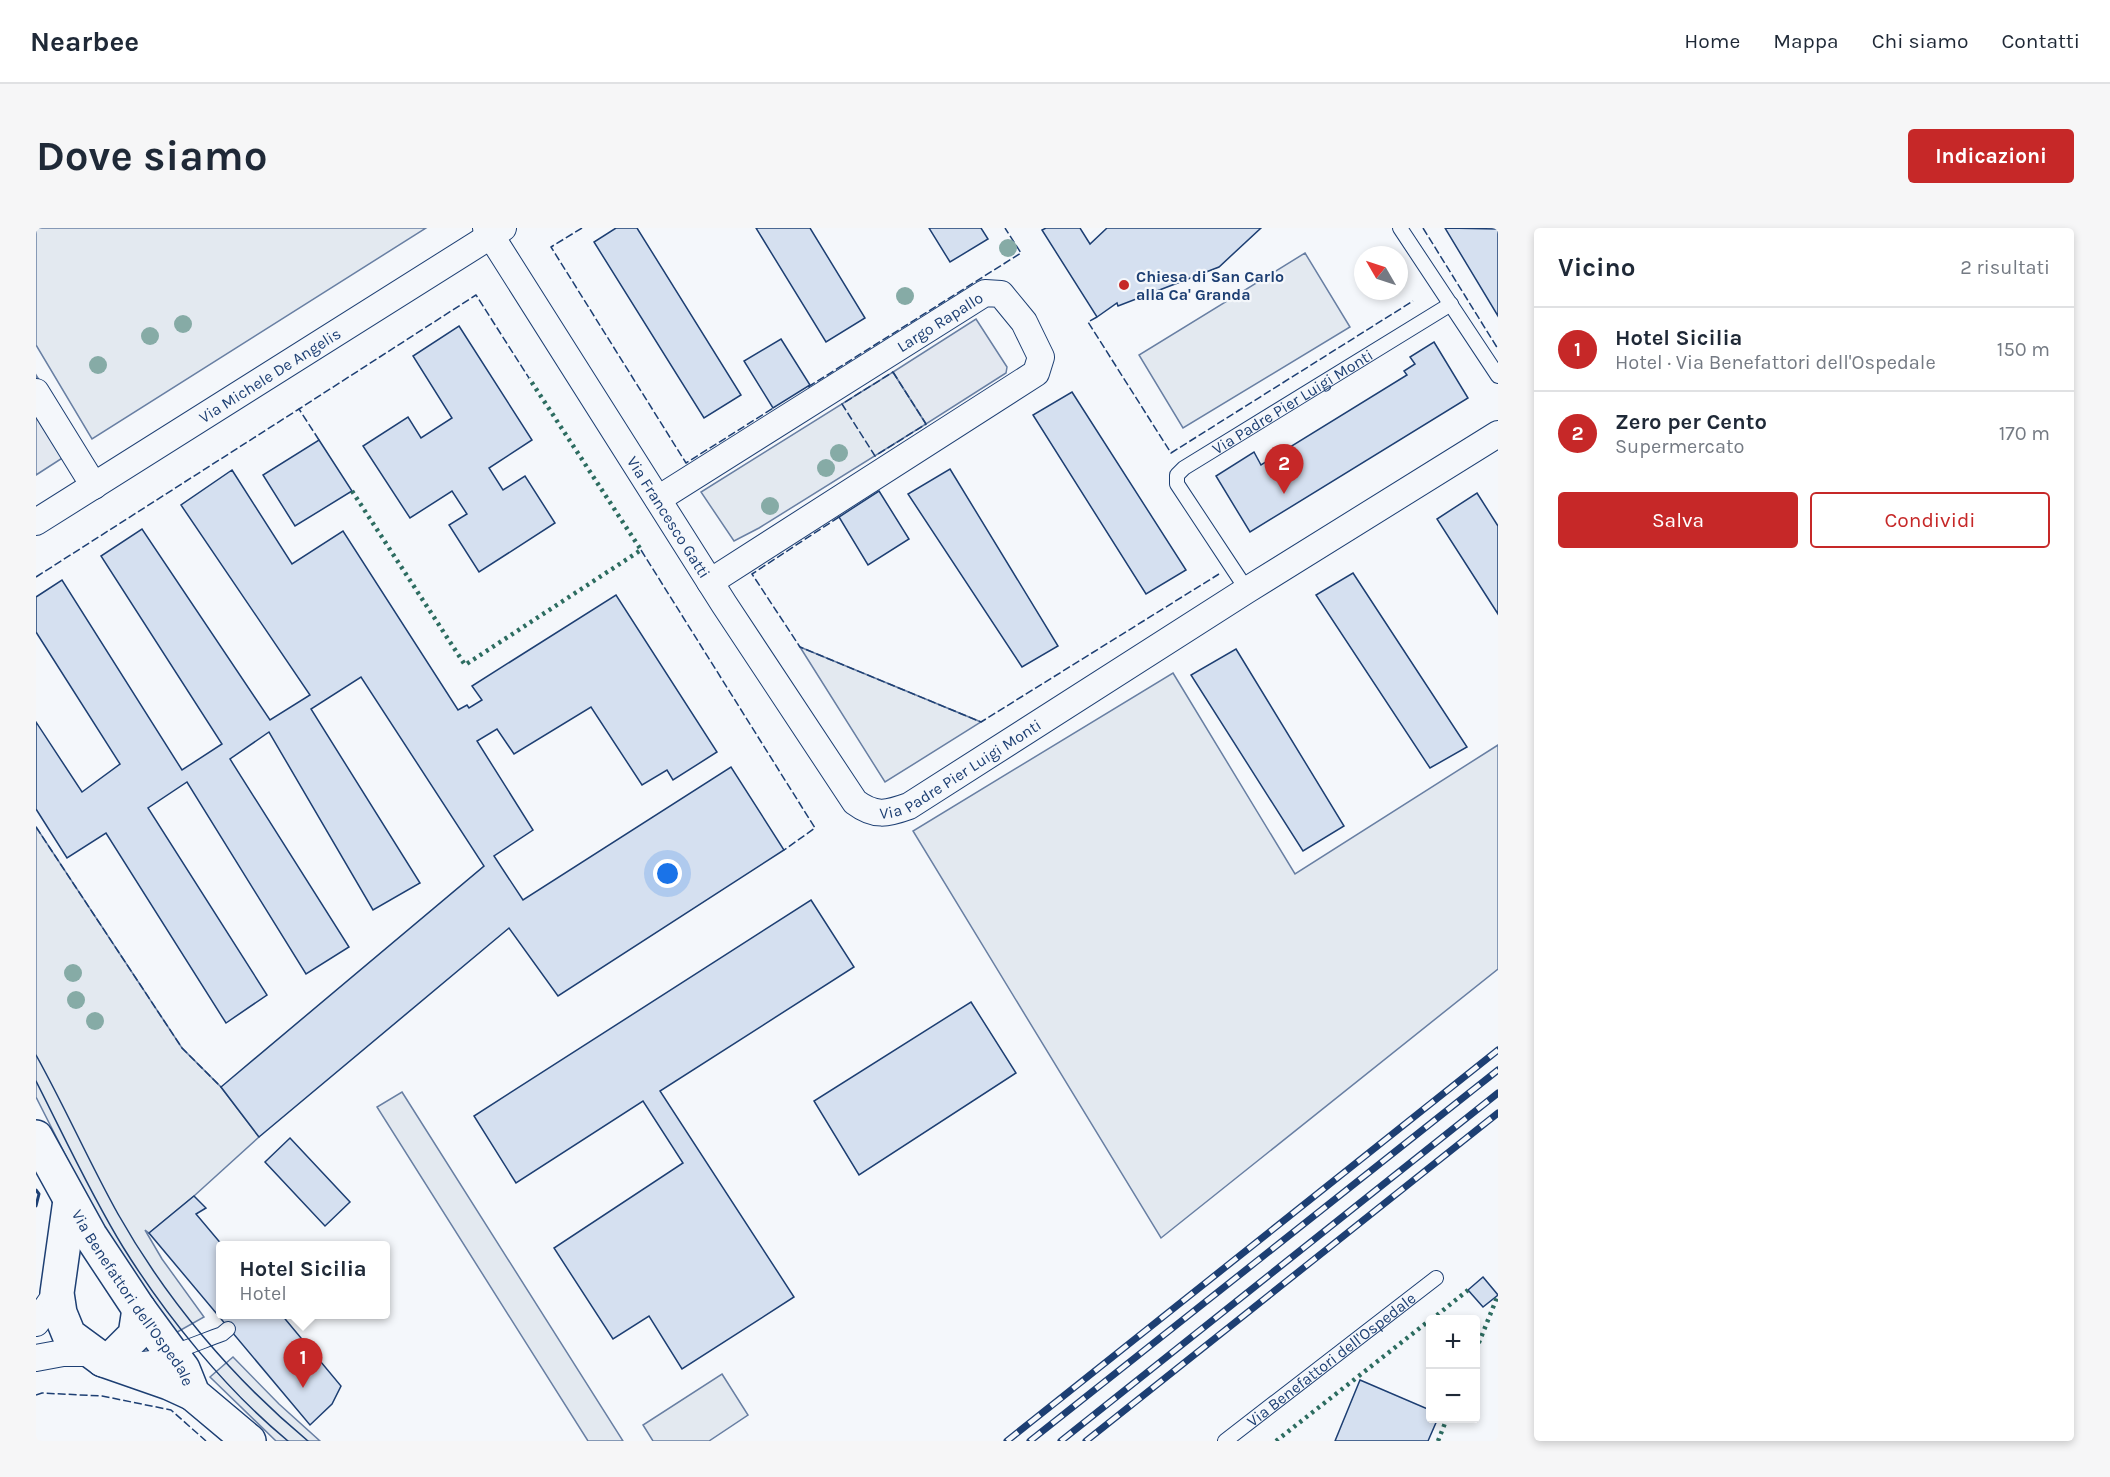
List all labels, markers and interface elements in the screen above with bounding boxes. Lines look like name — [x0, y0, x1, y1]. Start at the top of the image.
text: Nearbee — [30, 25, 139, 58]
text: Home — [1684, 29, 1740, 53]
text: Mappa — [1773, 29, 1839, 53]
text: Chi siamo — [1872, 29, 1968, 53]
text: Contatti — [2001, 29, 2080, 53]
button: Indicazioni — [1908, 129, 2074, 183]
text: Dove siamo — [36, 131, 267, 181]
north arrow — [1354, 246, 1408, 300]
text: Vicino — [1558, 252, 1635, 283]
text: 2 risultati — [1960, 256, 2050, 279]
place label: Chiesa di San Carlo alla Ca' Granda — [1136, 267, 1284, 304]
marker: Chiesa di San Carlo alla Ca' Granda — [1117, 278, 1131, 292]
street label: Largo Rapallo — [894, 288, 987, 356]
street label: Via Michele De Angelis — [195, 324, 344, 427]
text: Hotel Sicilia — [1615, 325, 1742, 351]
text: 1 — [1574, 338, 1581, 361]
text: 150 m — [1997, 338, 2050, 361]
street label: Via Padre Pier Luigi Monti — [1209, 345, 1376, 458]
text: Hotel · Via Benefattori dell'Ospedale — [1615, 351, 1936, 374]
text: Zero per Cento — [1615, 409, 1767, 435]
text: 2 — [1571, 422, 1584, 445]
text: 170 m — [1999, 422, 2050, 445]
text: Supermercato — [1615, 435, 1744, 458]
pin: 2 — [1264, 444, 1304, 494]
street label: Via Francesco Gatti — [623, 453, 714, 582]
button: Salva — [1558, 492, 1798, 548]
button: Condividi — [1810, 492, 2050, 548]
street label: Via Padre Pier Luigi Monti — [879, 715, 1045, 823]
your location — [653, 859, 682, 888]
street label: Via Benefattori dell'Ospedale — [68, 1206, 198, 1389]
popup — [216, 1241, 390, 1319]
text: Hotel Sicilia — [239, 1256, 367, 1282]
text: Hotel — [239, 1282, 287, 1305]
street label: Via Benefattori dell'Ospedale — [1243, 1288, 1420, 1431]
map controls — [1426, 1315, 1480, 1423]
button: + — [1426, 1315, 1480, 1369]
pin: 1 — [284, 1338, 322, 1388]
button: − — [1426, 1369, 1480, 1423]

